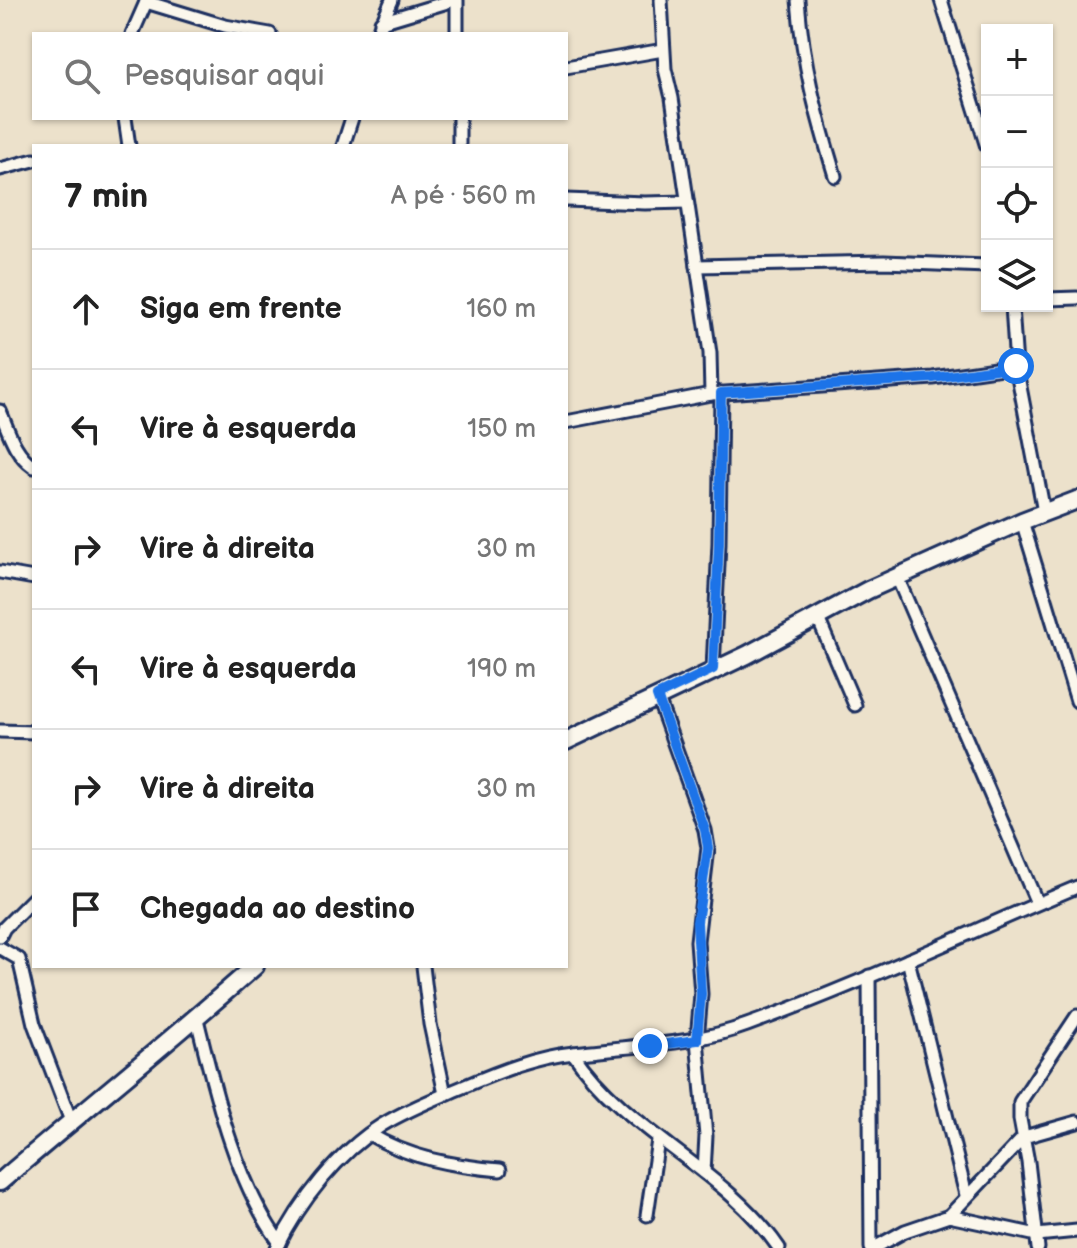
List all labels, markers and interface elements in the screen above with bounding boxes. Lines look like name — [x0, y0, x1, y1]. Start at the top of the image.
map controls — [981, 24, 1053, 312]
button: + — [981, 24, 1053, 96]
search box — [32, 32, 568, 120]
icon: search — [60, 54, 104, 98]
text: Pesquisar aqui — [124, 58, 325, 94]
button: − — [981, 96, 1053, 168]
button: locate — [981, 168, 1053, 240]
text: 7 min — [64, 176, 148, 217]
text: A pé · 560 m — [391, 181, 536, 212]
button: layers — [981, 240, 1053, 312]
icon: ahead — [64, 287, 108, 331]
text: Siga em frente — [140, 291, 342, 327]
text: 160 m — [466, 294, 536, 325]
route start — [998, 348, 1034, 384]
icon: left — [64, 407, 108, 451]
text: Vire à esquerda — [140, 411, 357, 447]
text: 150 m — [467, 414, 536, 445]
icon: right — [64, 527, 108, 571]
text: Vire à direita — [140, 531, 315, 567]
text: 30 m — [476, 534, 536, 565]
icon: left — [64, 647, 108, 691]
text: Vire à esquerda — [140, 651, 357, 687]
text: 190 m — [467, 654, 536, 685]
icon: right — [64, 767, 108, 811]
text: Vire à direita — [140, 771, 315, 807]
text: 30 m — [476, 774, 536, 805]
icon: arrive — [64, 887, 108, 931]
text: Chegada ao destino — [140, 891, 415, 927]
route end — [632, 1028, 668, 1064]

